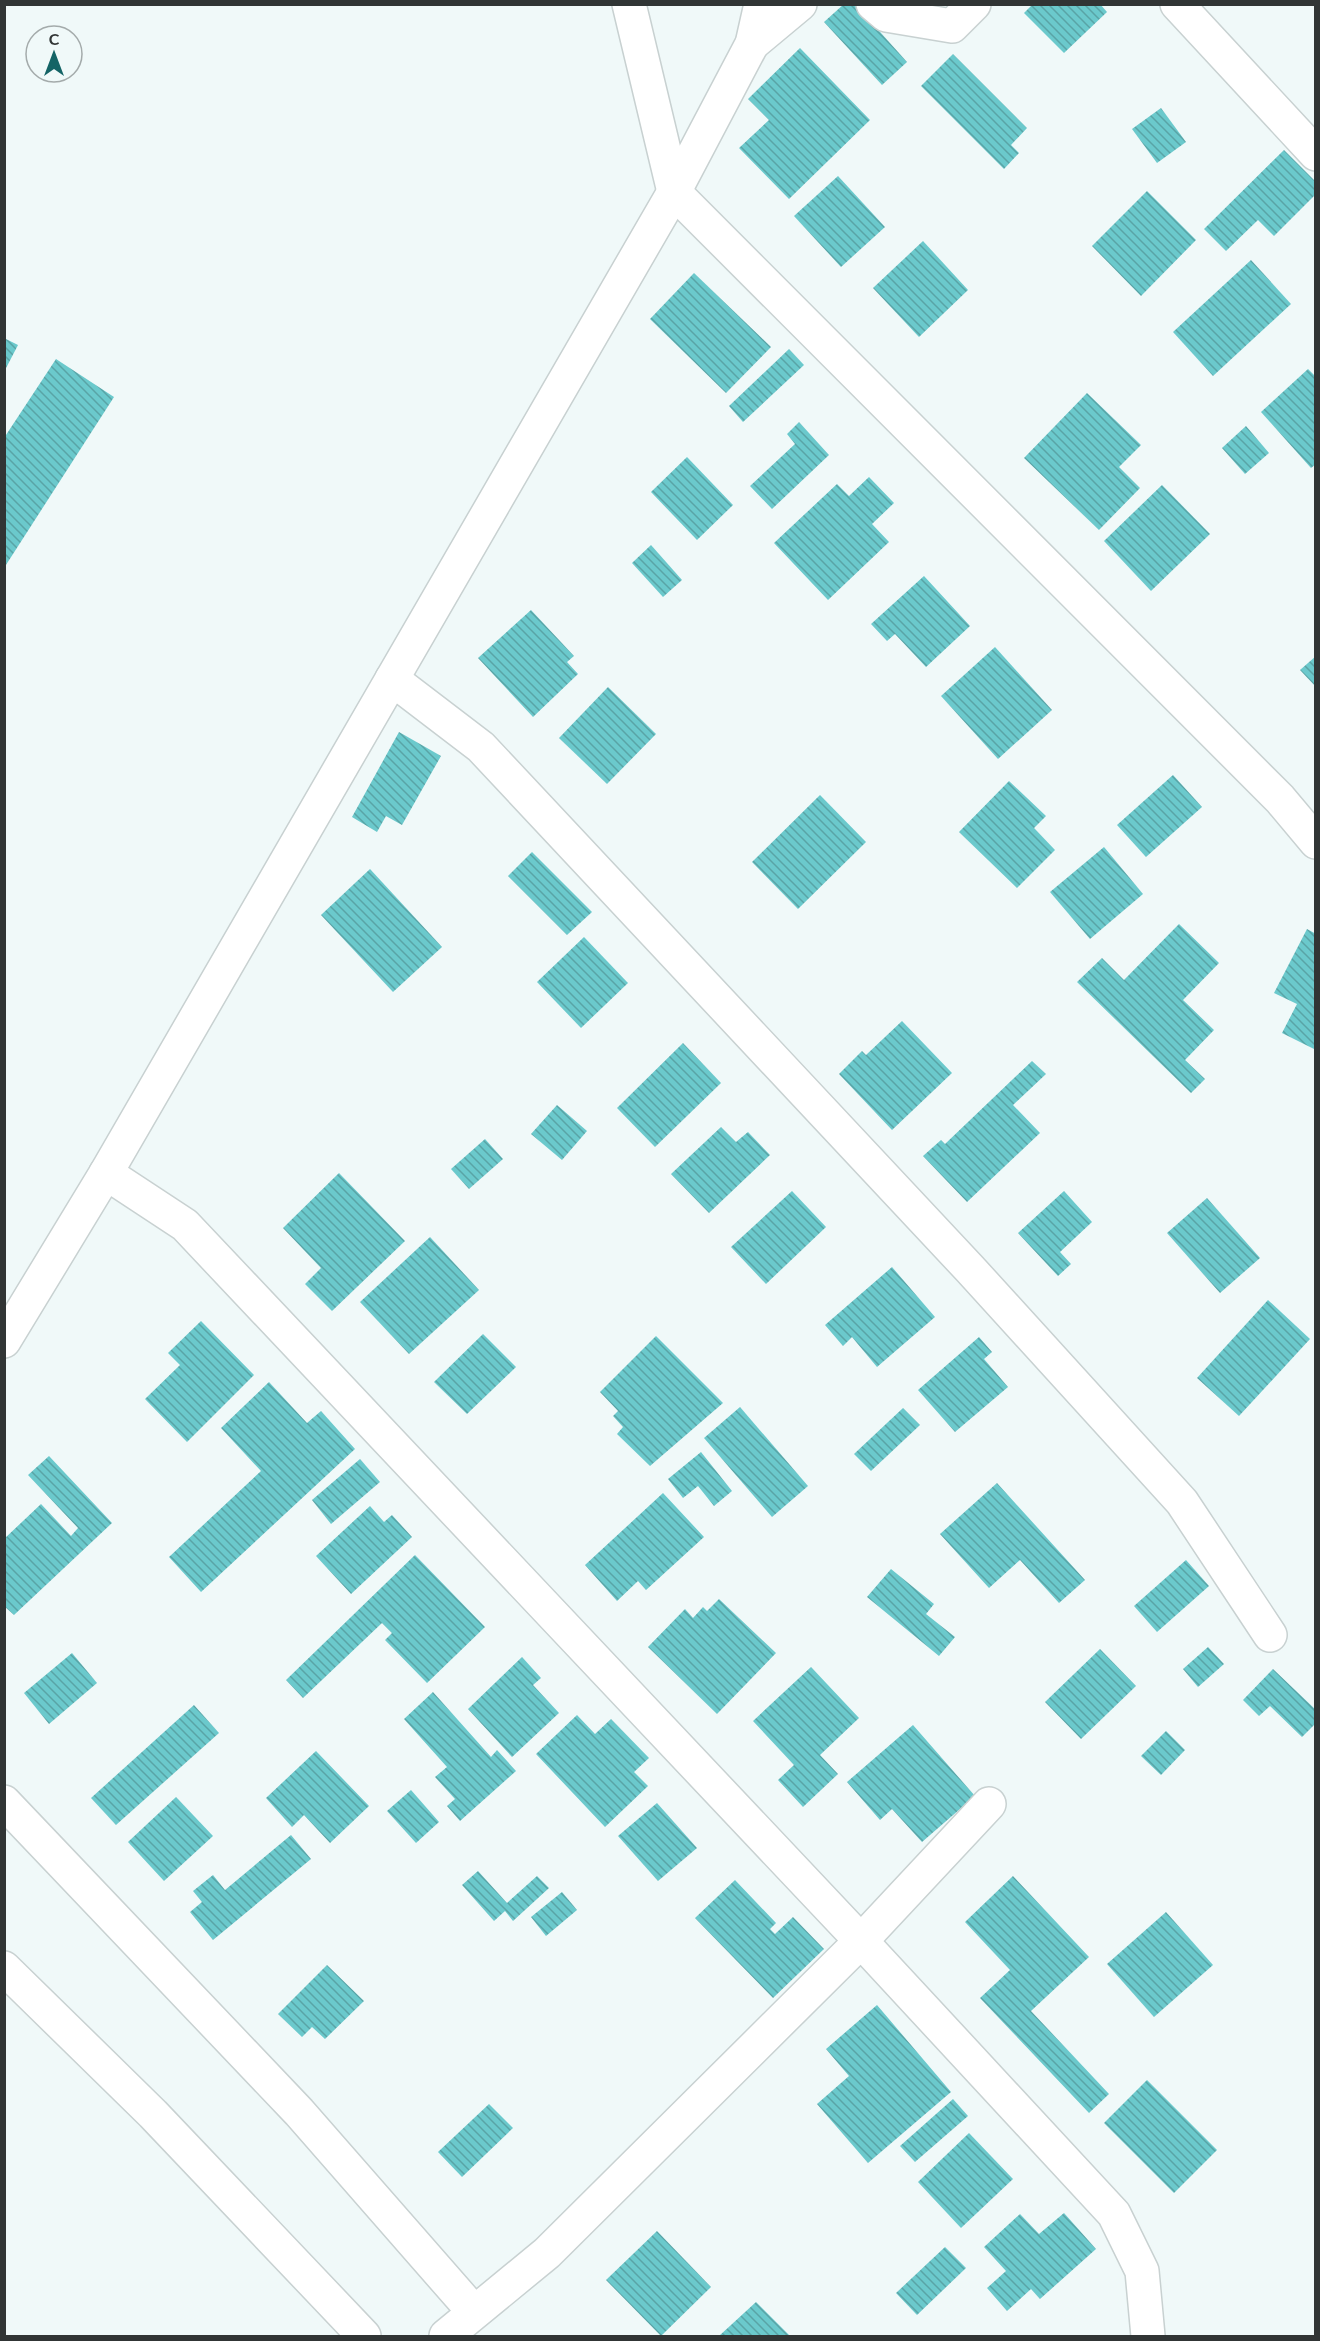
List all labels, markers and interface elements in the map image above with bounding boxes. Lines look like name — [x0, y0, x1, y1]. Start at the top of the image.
north arrow — [24, 24, 84, 84]
text: С — [49, 29, 60, 48]

